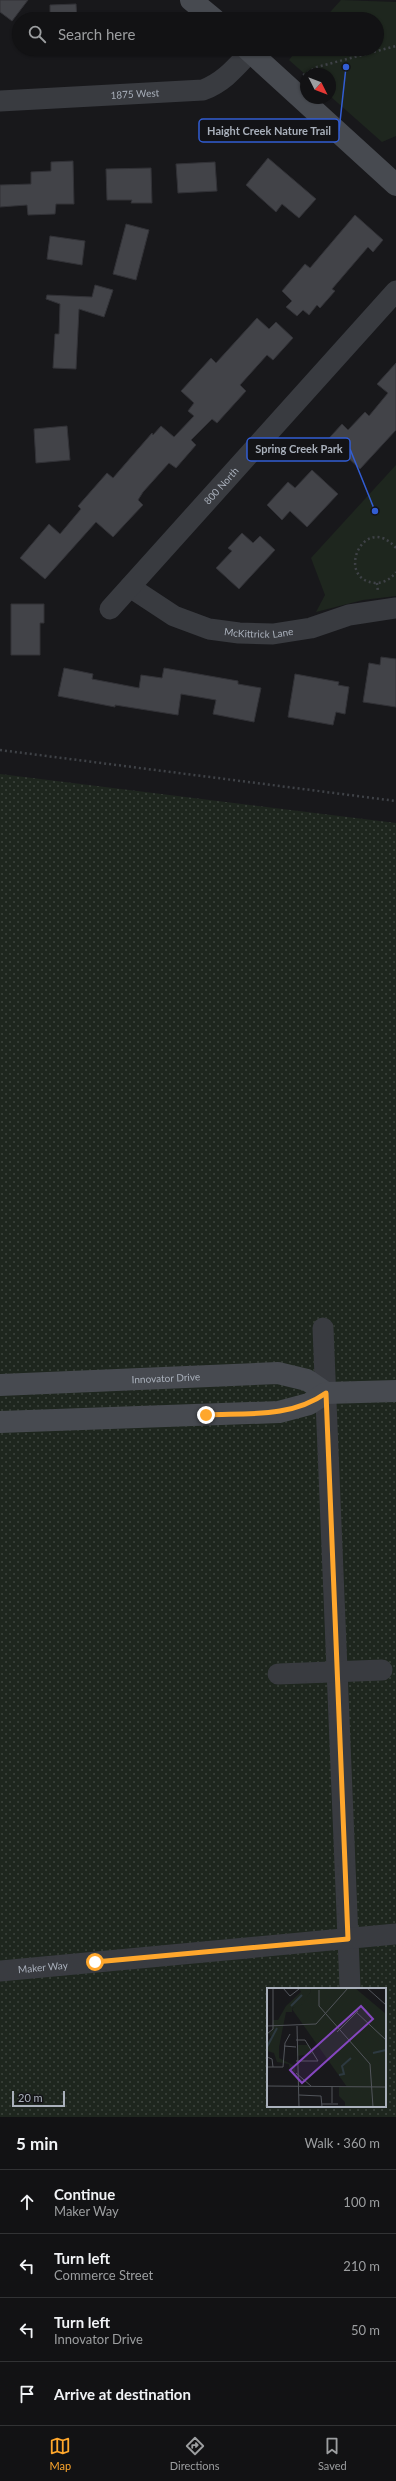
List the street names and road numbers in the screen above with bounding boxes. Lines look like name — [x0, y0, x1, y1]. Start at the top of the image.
street label: 1875 West — [110, 86, 160, 101]
street label: 800 North — [201, 464, 241, 507]
street label: McKittrick Lane — [223, 625, 294, 640]
street label: Innovator Drive — [131, 1370, 200, 1385]
street label: Maker Way — [17, 1959, 69, 1975]

